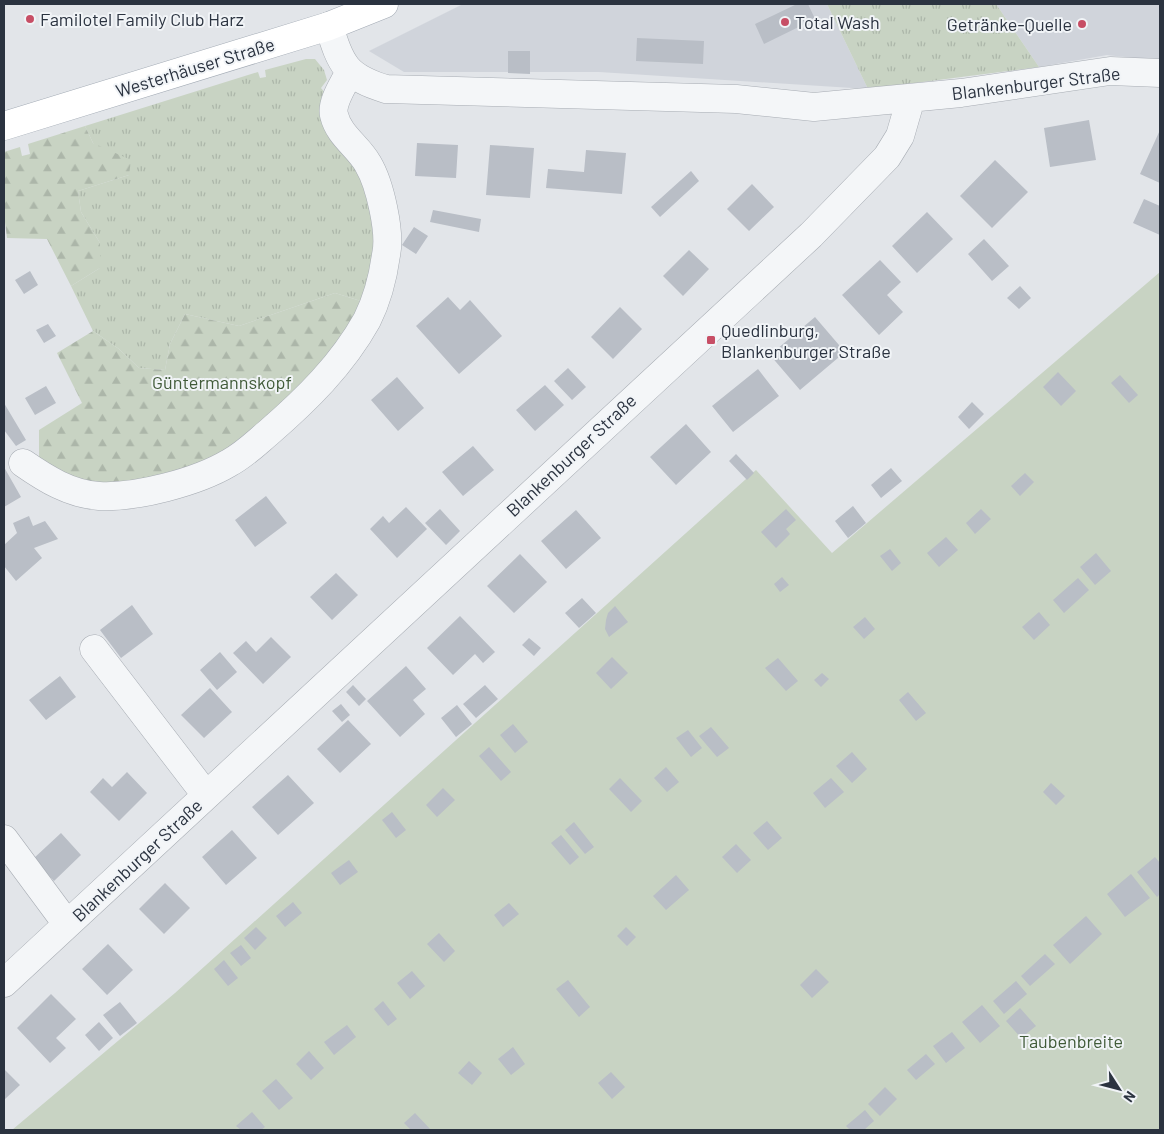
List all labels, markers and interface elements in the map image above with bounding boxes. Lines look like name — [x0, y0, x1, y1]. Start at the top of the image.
place label: Familotel Family Club Harz — [40, 8, 244, 30]
place label: Total Wash — [795, 11, 880, 33]
marker: Familotel Family Club Harz — [24, 13, 36, 25]
place label: Getränke-Quelle — [947, 13, 1072, 35]
marker: Total Wash — [779, 16, 791, 28]
marker: Getränke-Quelle — [1076, 18, 1088, 30]
street label: Westerhäuser Straße — [113, 32, 277, 102]
street label: Blankenburger Straße — [950, 62, 1122, 104]
place label: Quedlinburg, Blankenburger Straße — [721, 319, 891, 362]
marker: Quedlinburg, Blankenburger Straße — [705, 334, 717, 346]
park label: Güntermannskopf — [152, 371, 292, 393]
street label: Blankenburger Straße — [501, 389, 641, 521]
street label: Blankenburger Straße — [67, 794, 207, 926]
park label: Taubenbreite — [1019, 1030, 1123, 1052]
north arrow — [1094, 1064, 1144, 1114]
text: N — [1120, 1088, 1140, 1106]

